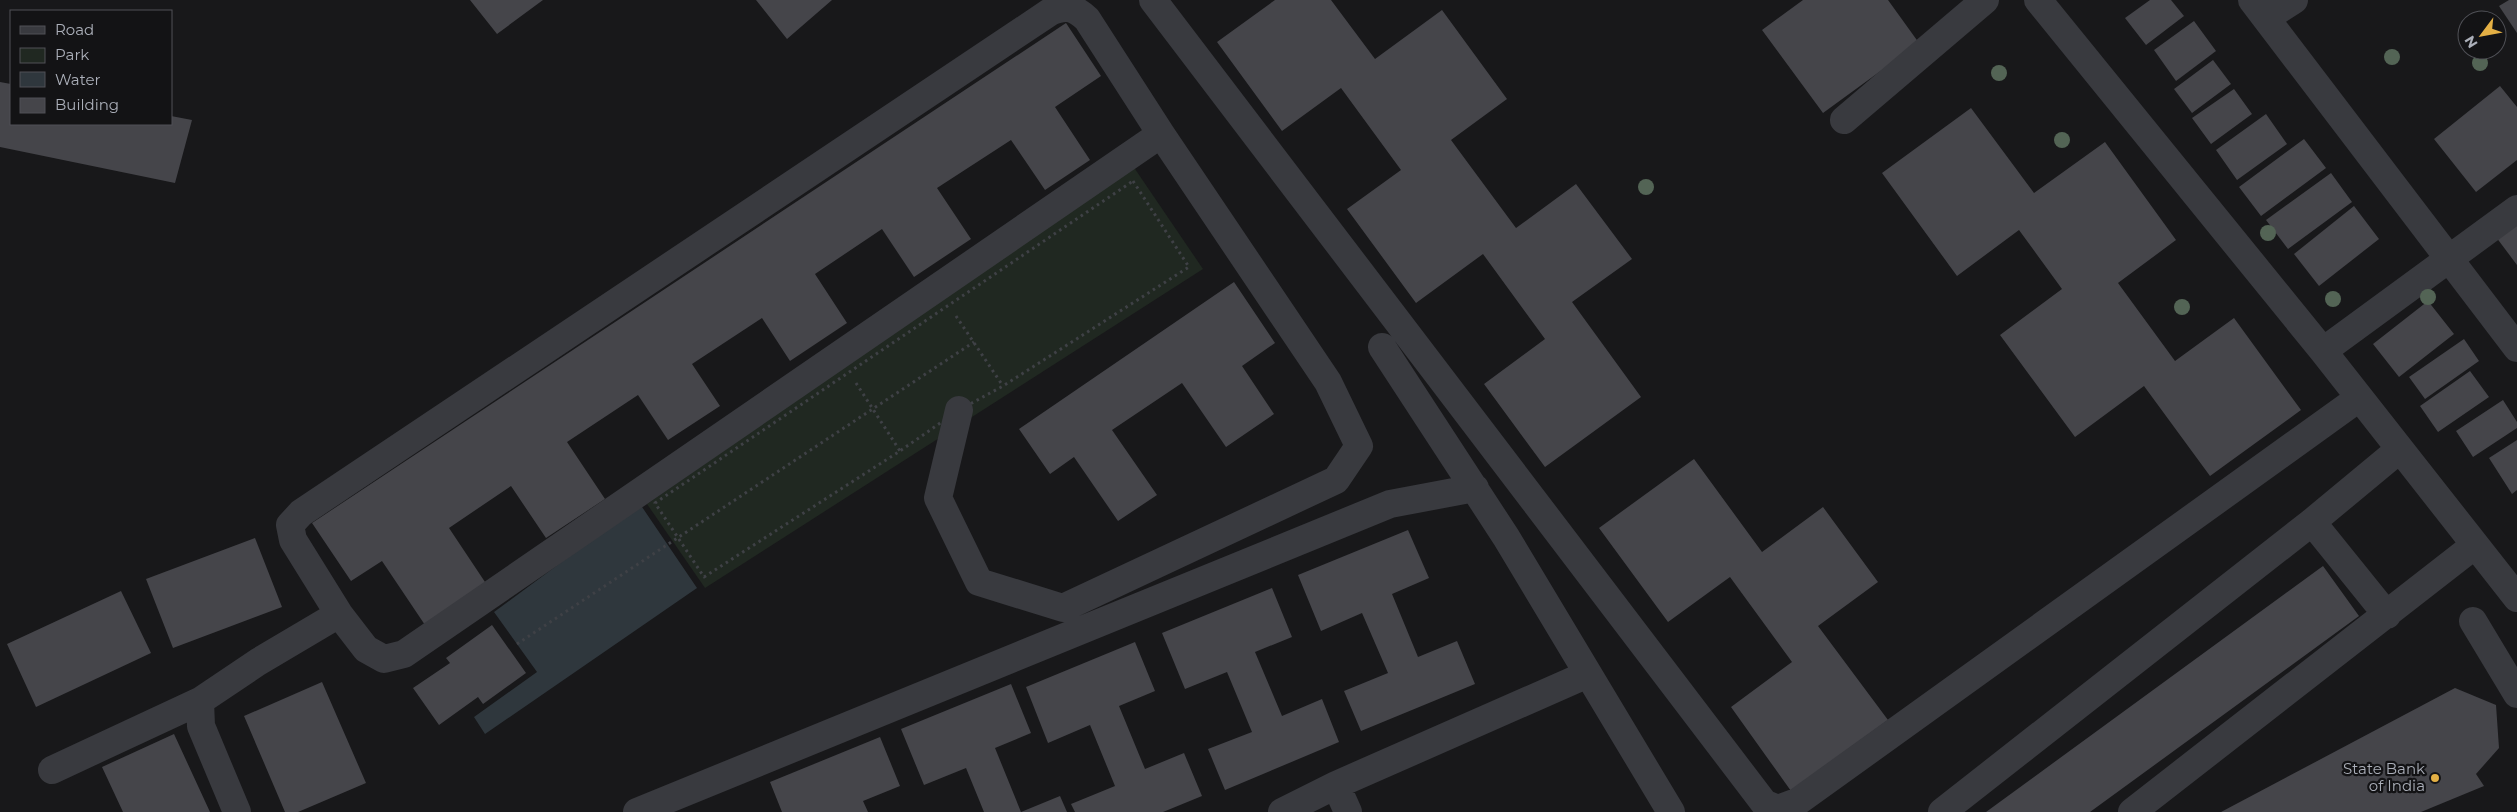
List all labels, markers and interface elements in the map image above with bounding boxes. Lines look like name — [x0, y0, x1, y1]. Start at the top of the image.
legend — [10, 10, 172, 125]
north arrow — [2457, 10, 2507, 60]
text: Road — [55, 20, 94, 39]
text: N — [2460, 32, 2482, 51]
text: Park — [55, 45, 89, 64]
text: Water — [55, 70, 101, 89]
text: Building — [55, 95, 119, 114]
place label: State Bank of India — [2343, 759, 2425, 795]
marker: State Bank of India — [2429, 772, 2441, 784]

